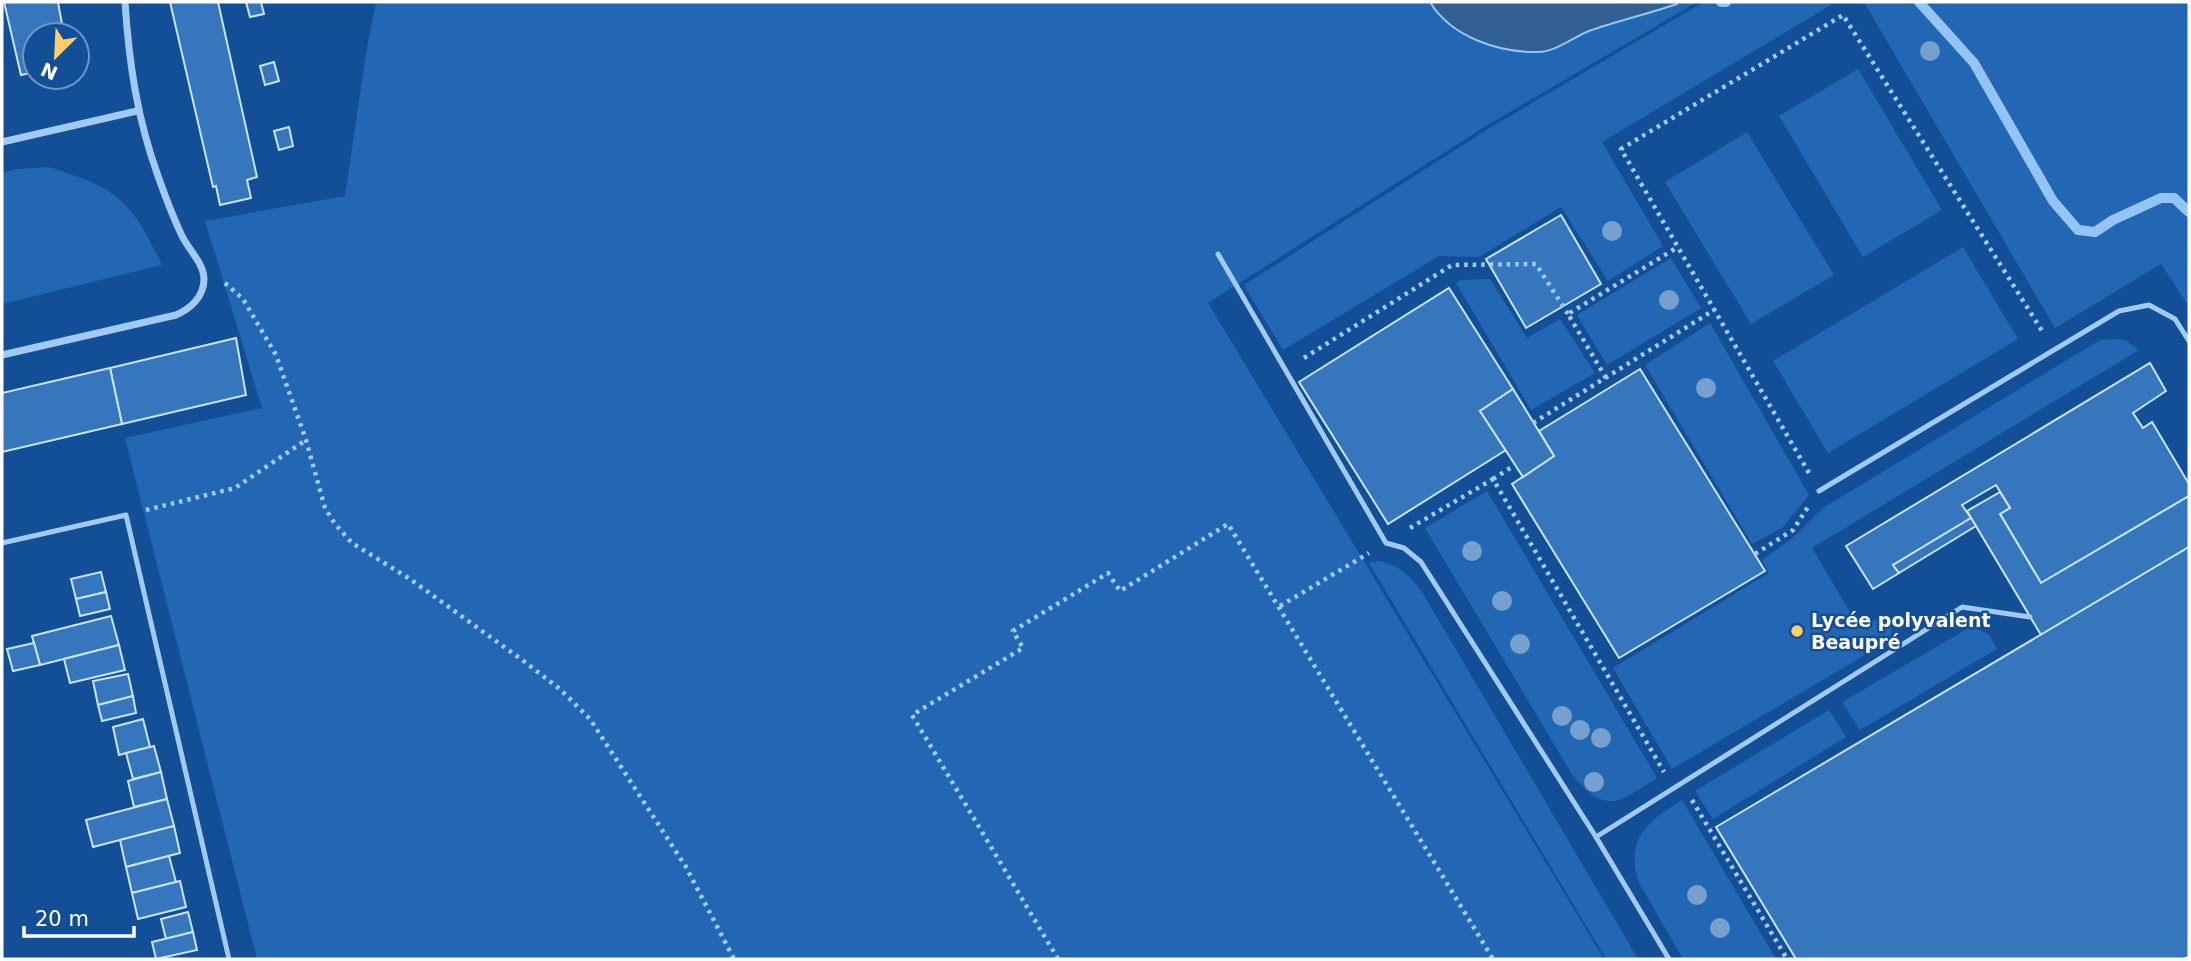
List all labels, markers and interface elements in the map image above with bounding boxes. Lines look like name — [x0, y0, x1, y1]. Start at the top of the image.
north arrow — [21, 21, 91, 91]
text: N — [37, 58, 61, 85]
place label: Lycée polyvalent Beaupré — [1811, 609, 1991, 653]
marker: Lycée polyvalent Beaupré — [1789, 623, 1805, 639]
scale bar — [24, 894, 135, 938]
text: 20 m — [35, 907, 89, 931]

